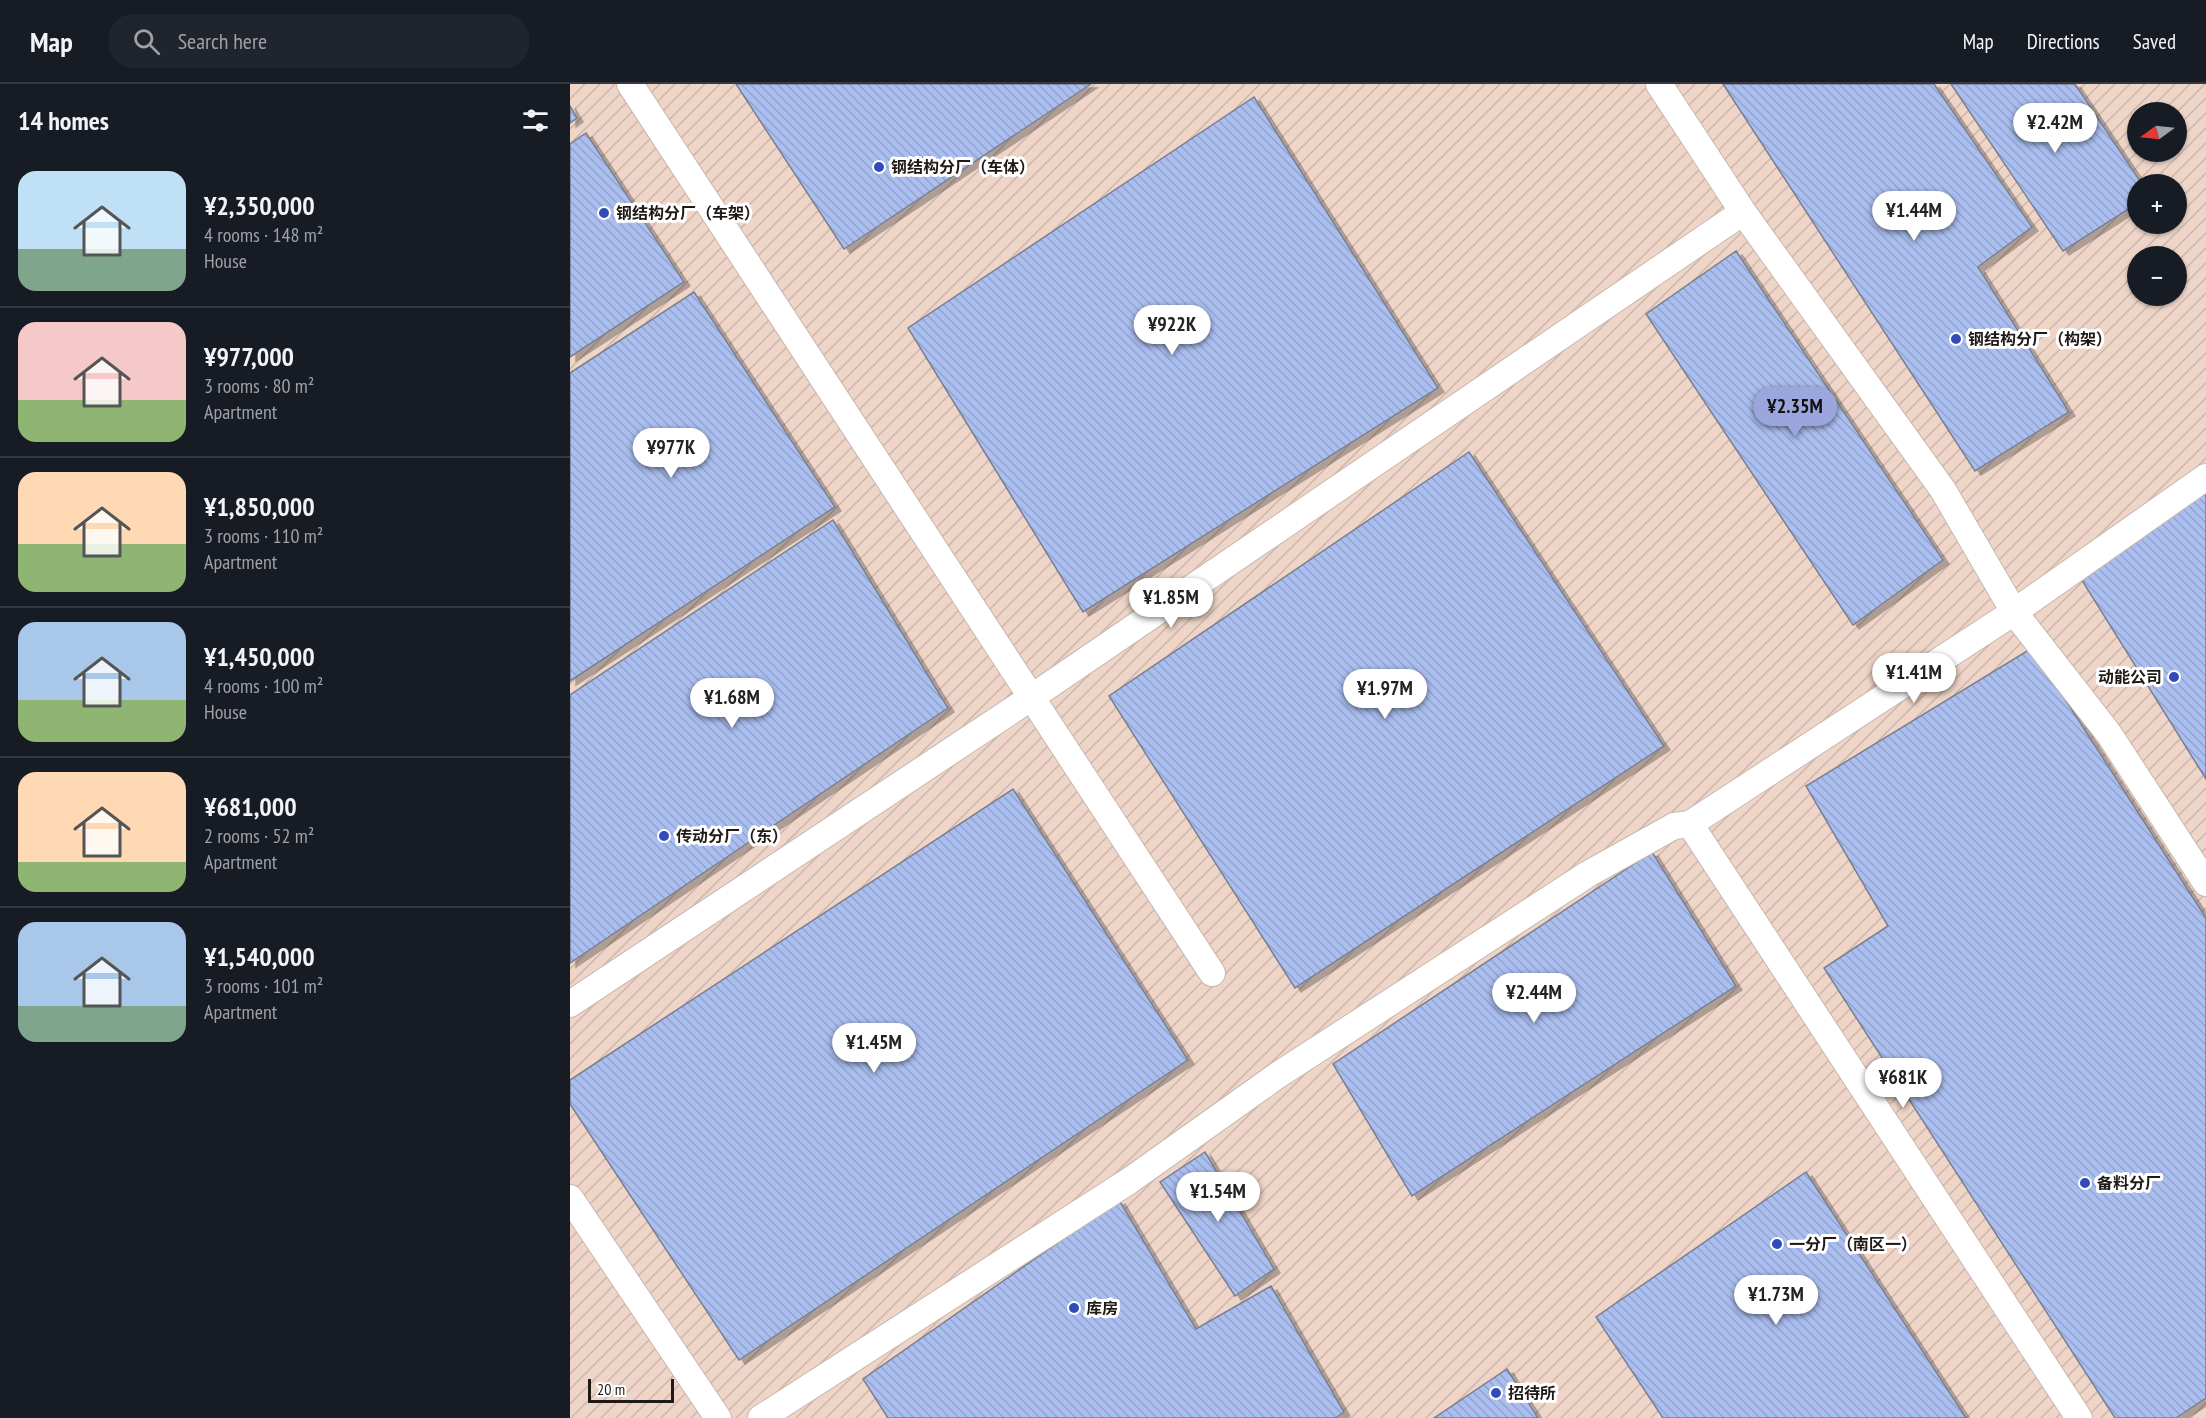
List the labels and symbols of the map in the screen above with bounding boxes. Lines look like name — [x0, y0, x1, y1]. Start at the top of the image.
north arrow — [2127, 102, 2187, 162]
pin: ¥2.42M — [2006, 103, 2104, 154]
place label: 钢结构分厂（车体） — [891, 157, 1035, 177]
marker: 钢结构分厂（车体） — [872, 160, 886, 174]
pin: ¥1.44M — [1865, 191, 1963, 242]
place label: 钢结构分厂（车架） — [616, 203, 760, 223]
marker: 钢结构分厂（车架） — [597, 206, 611, 220]
pin: ¥922K — [1130, 305, 1214, 356]
place label: 钢结构分厂（构架） — [1968, 329, 2112, 349]
marker: 钢结构分厂（构架） — [1949, 332, 1963, 346]
pin: ¥2.35M — [1746, 387, 1844, 438]
pin: ¥977K — [629, 428, 713, 479]
pin: ¥1.85M — [1122, 578, 1220, 629]
pin: ¥1.41M — [1865, 653, 1963, 704]
place label: 动能公司 — [2098, 667, 2162, 687]
pin: ¥1.97M — [1336, 669, 1434, 720]
marker: 动能公司 — [2167, 670, 2181, 684]
pin: ¥1.68M — [683, 678, 781, 729]
place label: 传动分厂（东） — [676, 826, 788, 846]
marker: 传动分厂（东） — [657, 829, 671, 843]
pin: ¥2.44M — [1485, 973, 1583, 1024]
pin: ¥1.45M — [825, 1023, 923, 1074]
pin: ¥681K — [1861, 1058, 1945, 1109]
pin: ¥1.54M — [1169, 1172, 1267, 1223]
place label: 备料分厂 — [2097, 1173, 2161, 1193]
marker: 备料分厂 — [2078, 1176, 2092, 1190]
place label: 一分厂（南区一） — [1789, 1234, 1917, 1254]
marker: 一分厂（南区一） — [1770, 1237, 1784, 1251]
pin: ¥1.73M — [1727, 1275, 1825, 1326]
place label: 库房 — [1086, 1298, 1118, 1318]
marker: 库房 — [1067, 1301, 1081, 1315]
scale bar — [588, 1376, 674, 1404]
place label: 招待所 — [1508, 1383, 1556, 1403]
marker: 招待所 — [1489, 1386, 1503, 1400]

